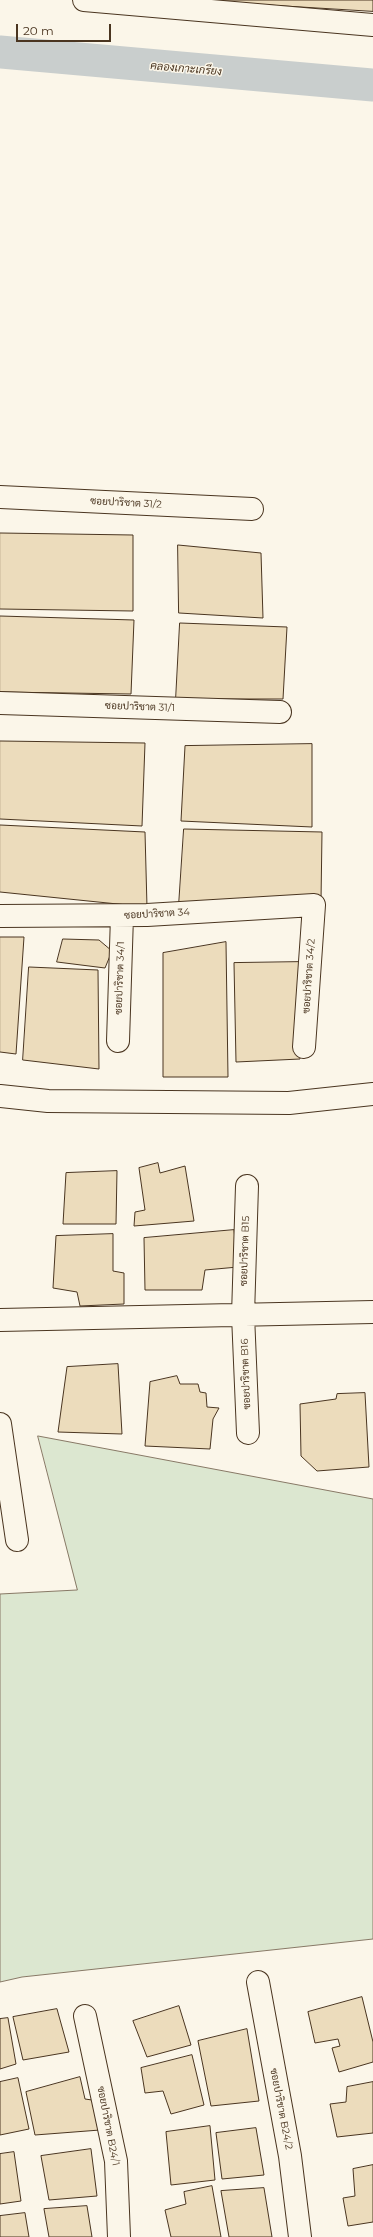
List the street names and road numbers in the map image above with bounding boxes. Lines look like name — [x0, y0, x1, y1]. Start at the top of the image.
street label: ซอยปาริชาต 31/2 — [90, 495, 162, 511]
street label: ซอยปาริชาต 31/1 — [105, 700, 175, 714]
street label: ซอยปาริชาต 34 — [124, 906, 190, 922]
street label: ซอยปาริชาต 34/2 — [300, 938, 318, 1014]
street label: ซอยปาริชาต 34/1 — [113, 941, 127, 1015]
street label: ซอยปาริชาต B15 — [238, 1216, 252, 1286]
street label: ซอยปาริชาต B16 — [239, 1338, 253, 1410]
street label: ซอยปาริชาต B24/2 — [267, 2067, 295, 2151]
street label: ซอยปาริชาต B24/1 — [94, 2085, 122, 2167]

